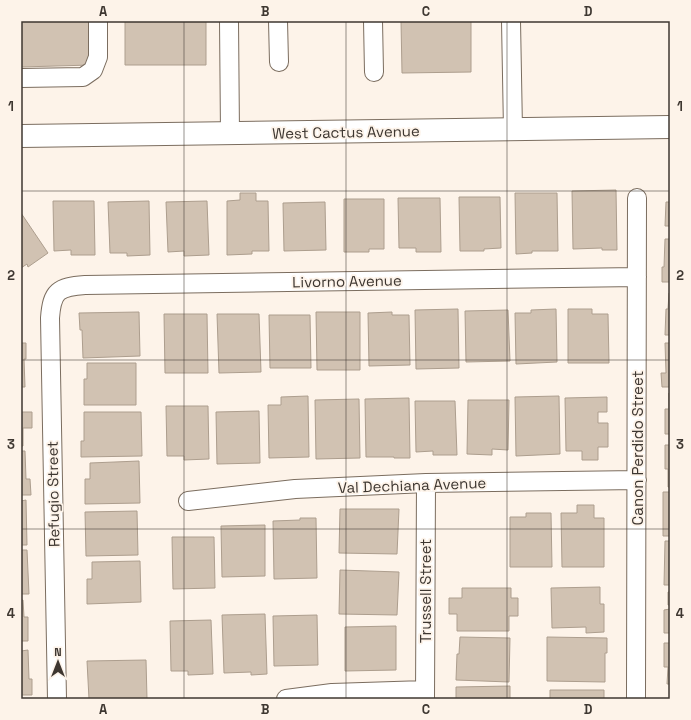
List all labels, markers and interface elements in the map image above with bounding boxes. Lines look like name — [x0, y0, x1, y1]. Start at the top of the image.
text: A — [99, 3, 108, 20]
text: B — [261, 3, 270, 20]
text: C — [422, 3, 430, 20]
text: D — [584, 3, 593, 20]
text: 1 — [8, 98, 14, 115]
text: 1 — [677, 98, 683, 115]
street label: West Cactus Avenue — [272, 121, 420, 143]
text: 2 — [7, 267, 15, 284]
text: 2 — [676, 267, 684, 284]
street label: Livorno Avenue — [292, 271, 402, 291]
street label: Canon Perdido Street — [628, 371, 647, 525]
text: 3 — [7, 436, 15, 453]
text: 3 — [676, 436, 684, 453]
street label: Refugio Street — [43, 441, 63, 547]
street label: Val Dechiana Avenue — [337, 473, 487, 497]
street label: Trussell Street — [416, 539, 435, 643]
text: 4 — [7, 605, 15, 622]
text: 4 — [676, 605, 684, 622]
north arrow — [38, 642, 78, 682]
text: N — [54, 645, 62, 659]
text: A — [99, 701, 108, 718]
text: B — [261, 701, 270, 718]
text: C — [422, 701, 430, 718]
text: D — [584, 701, 593, 718]

